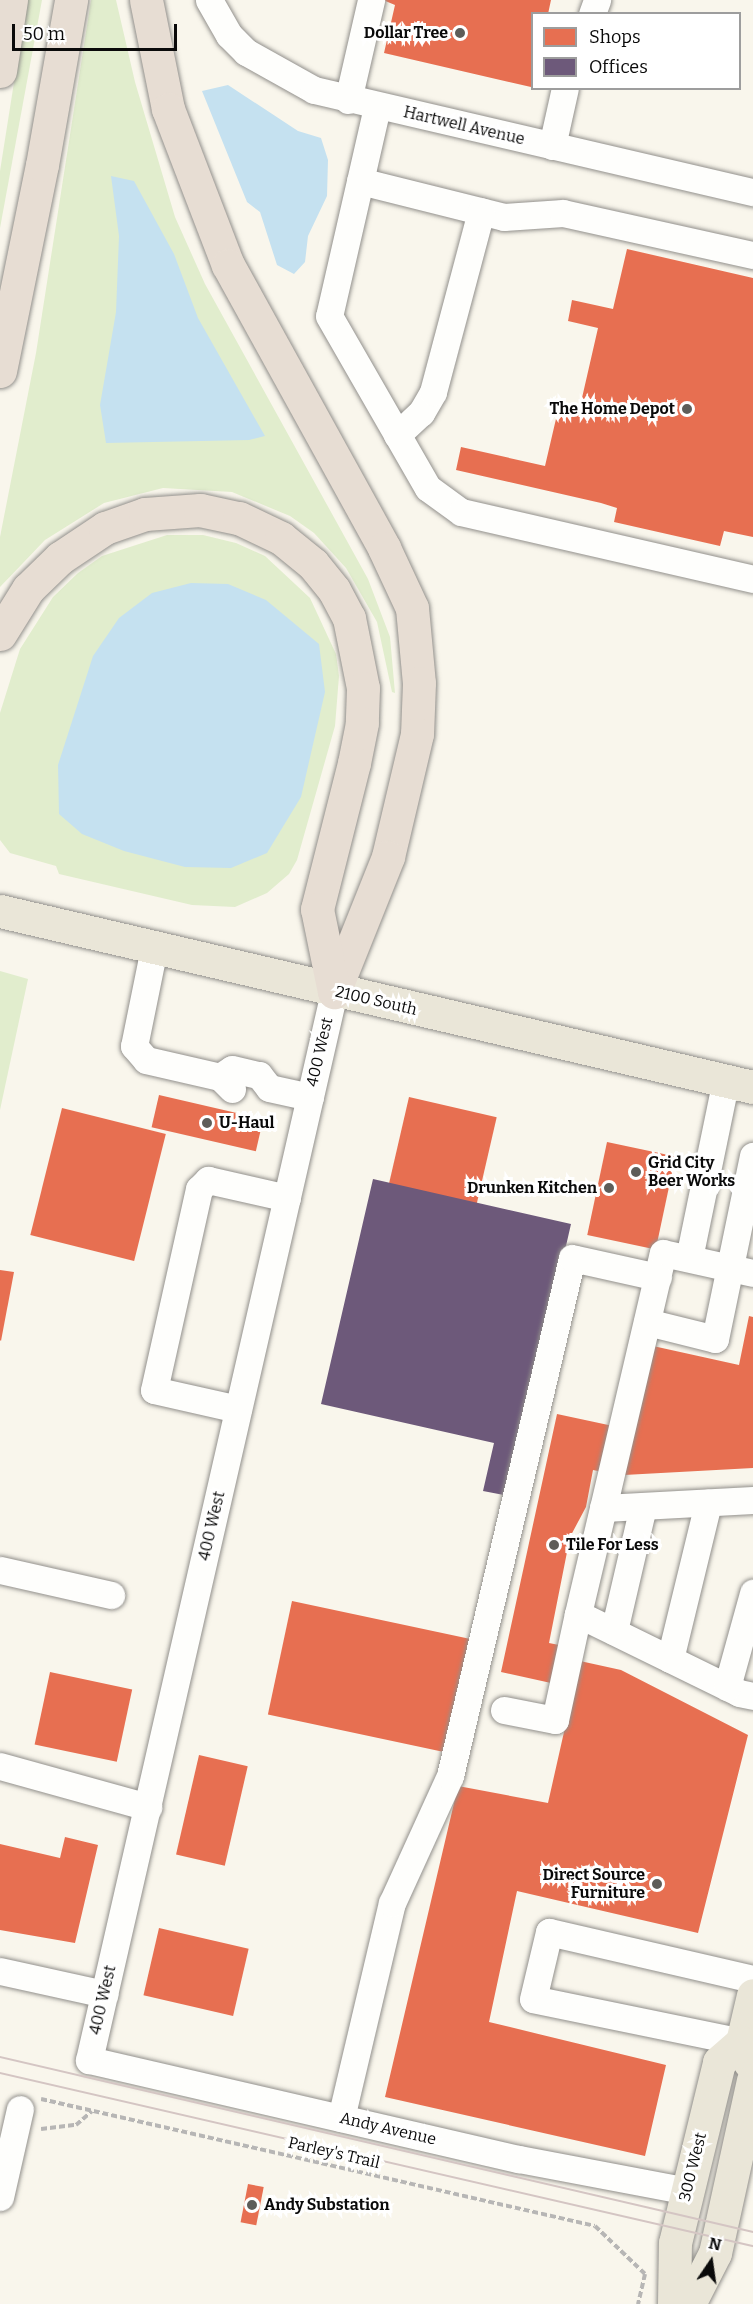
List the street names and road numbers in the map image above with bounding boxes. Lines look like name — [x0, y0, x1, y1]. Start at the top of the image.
street label: Hartwell Avenue — [402, 103, 526, 149]
street label: 2100 South — [333, 982, 419, 1020]
street label: 400 West — [303, 1016, 337, 1088]
street label: 400 West — [195, 1490, 229, 1562]
street label: 400 West — [86, 1964, 120, 2036]
street label: Andy Avenue — [338, 2109, 438, 2149]
street label: 300 West — [675, 2131, 711, 2203]
street label: Parley's Trail — [286, 2133, 382, 2173]

